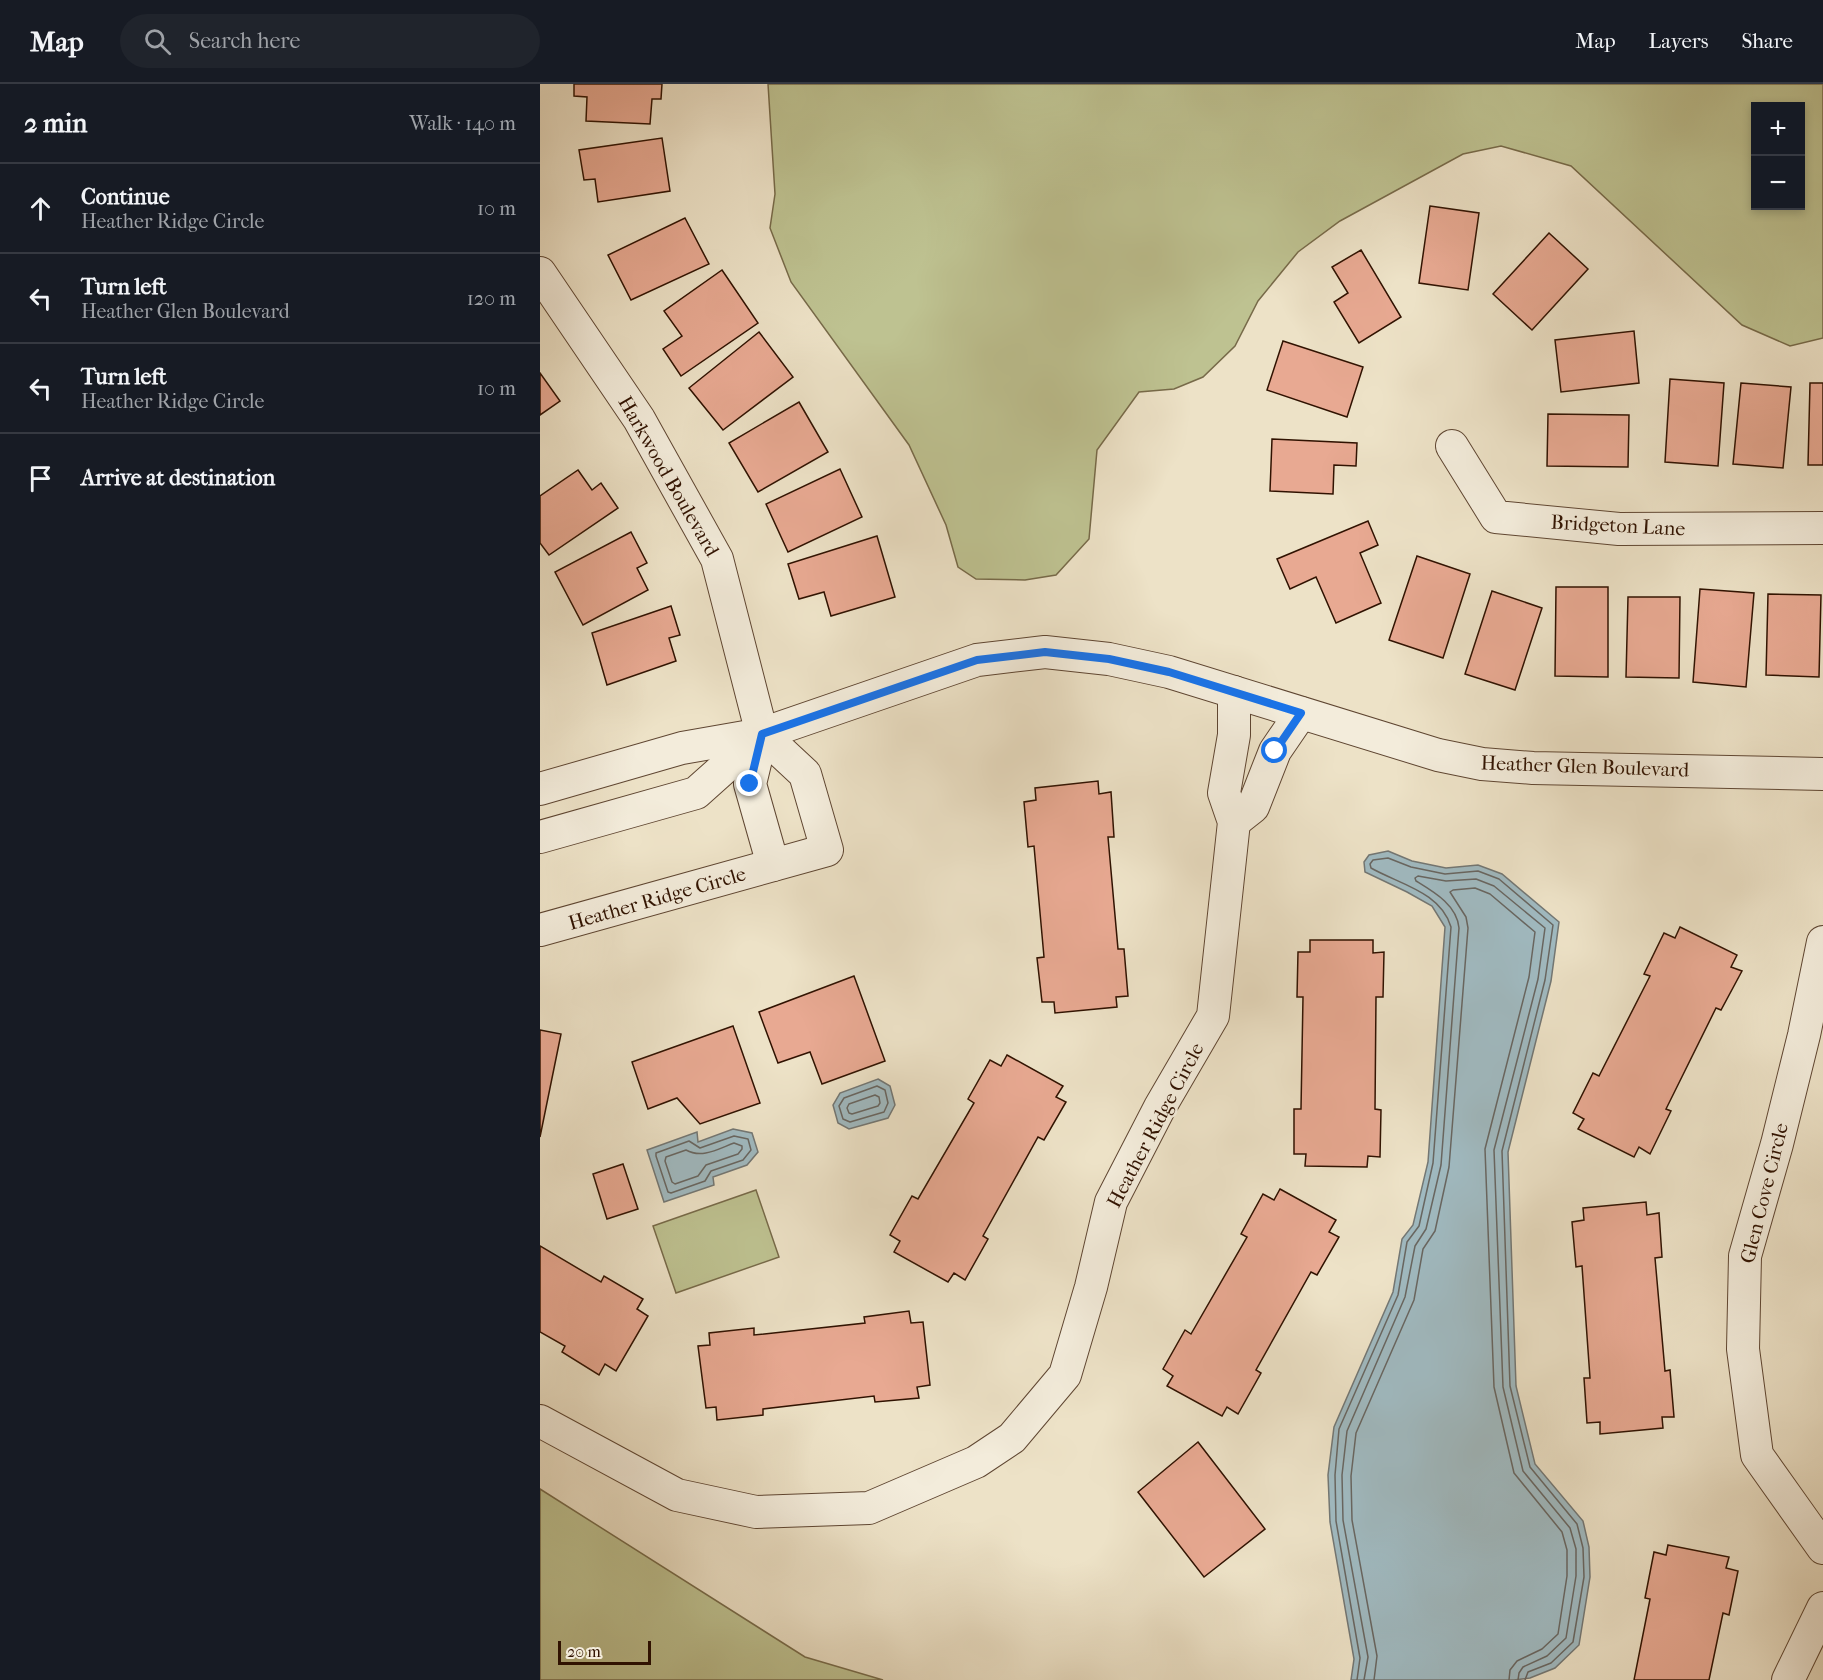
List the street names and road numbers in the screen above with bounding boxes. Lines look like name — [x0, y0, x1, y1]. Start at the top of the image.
street label: Harkwood Boulevard — [613, 392, 724, 561]
street label: Bridgeton Lane — [1550, 510, 1686, 541]
street label: Heather Glen Boulevard — [1480, 751, 1691, 782]
street label: Heather Ridge Circle — [566, 862, 749, 935]
street label: Heather Ridge Circle — [1102, 1039, 1209, 1212]
street label: Glen Cove Circle — [1736, 1120, 1793, 1266]

